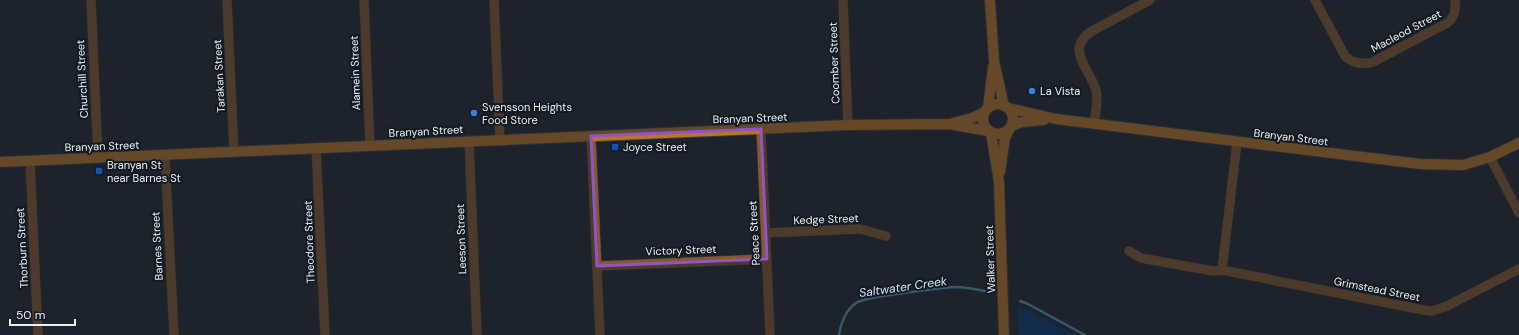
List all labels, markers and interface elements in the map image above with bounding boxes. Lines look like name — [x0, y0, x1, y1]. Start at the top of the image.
street label: Macleod Street — [1368, 7, 1444, 55]
street label: Coomber Street — [826, 22, 842, 104]
street label: Alamein Street — [347, 35, 363, 111]
street label: Churchill Street — [73, 39, 91, 119]
street label: Tarakan Street — [210, 39, 228, 113]
place label: La Vista — [1040, 84, 1080, 98]
marker: La Vista — [1027, 86, 1037, 96]
place label: Svensson Heights Food Store — [482, 100, 572, 127]
marker: Svensson Heights Food Store — [469, 108, 479, 118]
street label: Branyan Street — [712, 110, 788, 126]
street label: Branyan Street — [388, 122, 464, 140]
street label: Branyan Street — [1253, 125, 1329, 149]
street label: Branyan Street — [64, 138, 140, 154]
place label: Joyce Street — [623, 140, 687, 154]
marker: Joyce Street — [610, 142, 620, 152]
place label: Branyan St near Barnes St — [107, 158, 181, 185]
marker: Branyan St near Barnes St — [94, 166, 104, 176]
street label: Theodore Street — [301, 200, 317, 284]
street label: Peace Street — [745, 200, 763, 266]
street label: Leeson Street — [453, 204, 469, 274]
street label: Thorburn Street — [13, 207, 31, 289]
street label: Barnes Street — [148, 211, 166, 281]
street label: Kedge Street — [793, 211, 859, 227]
street label: Walker Street — [982, 225, 998, 293]
street label: Victory Street — [645, 242, 717, 258]
water label: Saltwater Creek — [858, 273, 949, 301]
street label: Grimstead Street — [1333, 274, 1421, 304]
scale bar — [10, 301, 75, 327]
text: 50 m — [16, 307, 45, 323]

